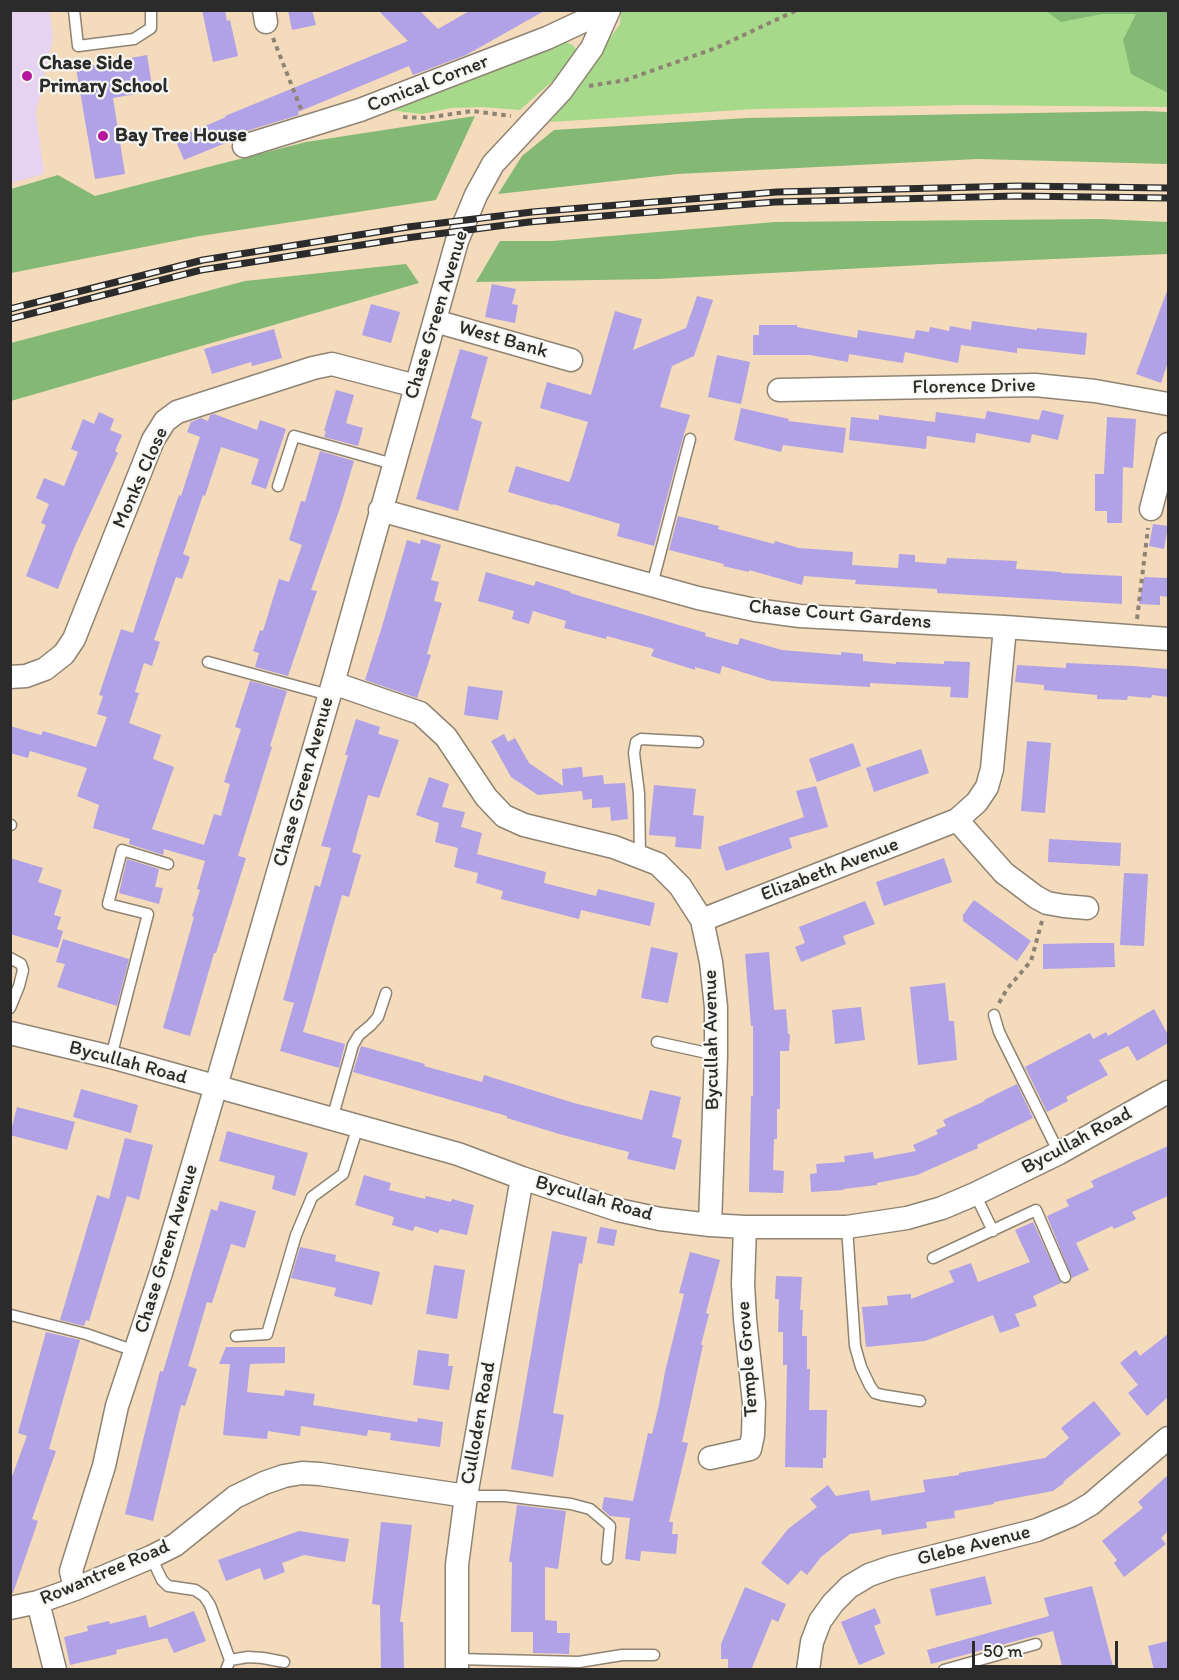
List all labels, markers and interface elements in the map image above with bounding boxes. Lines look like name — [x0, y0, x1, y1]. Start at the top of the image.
street label: Conical Corner — [364, 50, 492, 118]
place label: Chase Side Primary School — [39, 52, 168, 99]
marker: Chase Side Primary School — [20, 69, 34, 83]
place label: Bay Tree House — [115, 124, 247, 148]
marker: Bay Tree House — [96, 129, 110, 143]
street label: Chase Green Avenue — [400, 228, 474, 402]
street label: West Bank — [456, 316, 550, 364]
street label: Florence Drive — [912, 374, 1036, 400]
street label: Monks Close — [108, 424, 174, 532]
street label: Chase Court Gardens — [748, 595, 932, 635]
street label: Chase Green Avenue — [268, 694, 340, 870]
street label: Elizabeth Avenue — [758, 833, 902, 907]
street label: Bycullah Avenue — [699, 969, 725, 1111]
street label: Bycullah Road — [66, 1036, 190, 1090]
street label: Bycullah Road — [1018, 1102, 1136, 1180]
street label: Chase Green Avenue — [130, 1162, 204, 1336]
street label: Bycullah Road — [532, 1171, 656, 1227]
street label: Temple Grove — [732, 1300, 764, 1418]
street label: Culloden Road — [456, 1360, 502, 1486]
street label: Glebe Avenue — [915, 1520, 1033, 1572]
street label: Rowantree Road — [37, 1535, 173, 1611]
scale bar — [975, 1629, 1120, 1667]
text: 50 m — [983, 1640, 1023, 1662]

